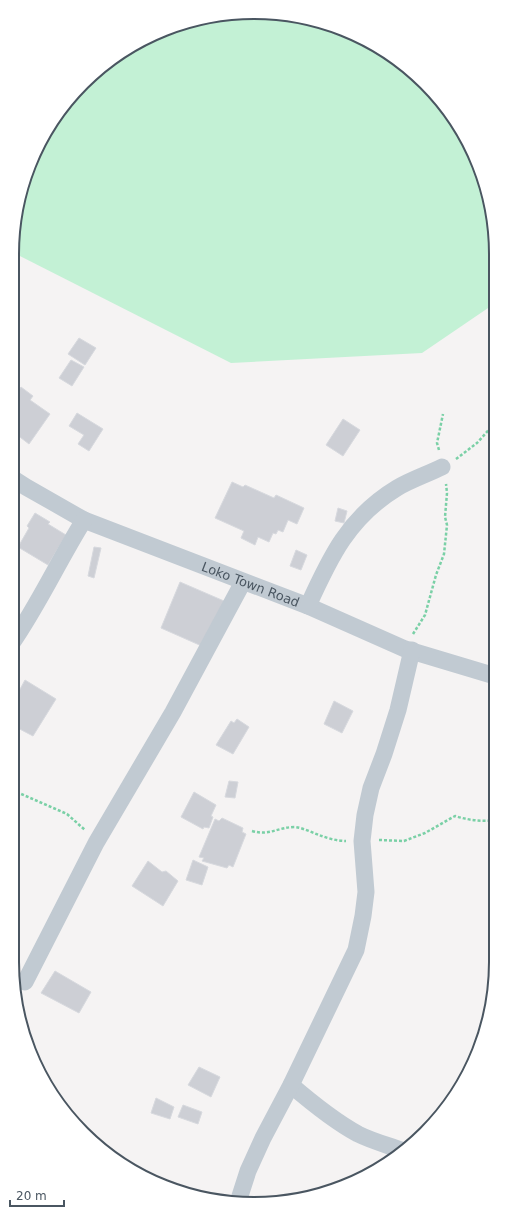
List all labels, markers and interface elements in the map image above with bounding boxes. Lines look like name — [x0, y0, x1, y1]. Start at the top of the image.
street label: Loko Town Road — [200, 558, 302, 610]
scale bar — [10, 1182, 64, 1208]
text: 20 m — [16, 1189, 47, 1203]

